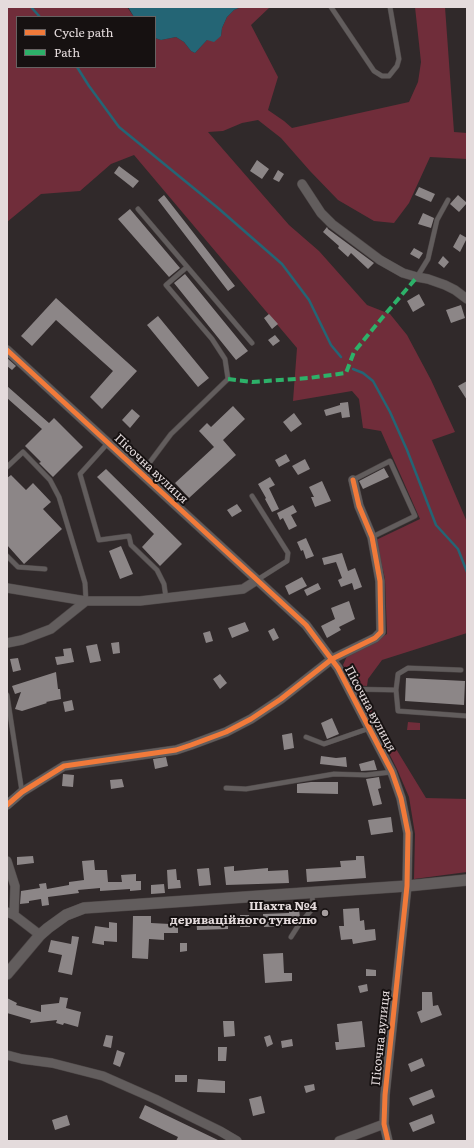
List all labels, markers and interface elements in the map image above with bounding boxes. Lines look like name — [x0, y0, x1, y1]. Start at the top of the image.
legend — [16, 16, 156, 68]
text: Cycle path — [54, 23, 114, 41]
text: Path — [54, 43, 80, 61]
street label: Пісочна вулиця — [111, 431, 191, 507]
street label: Пісочна вулиця — [341, 663, 399, 755]
place label: Шахта №4 дериваційного тунелю — [170, 899, 317, 927]
marker: Шахта №4 дериваційного тунелю — [320, 908, 330, 918]
street label: Пісочна вулиця — [369, 990, 393, 1086]

